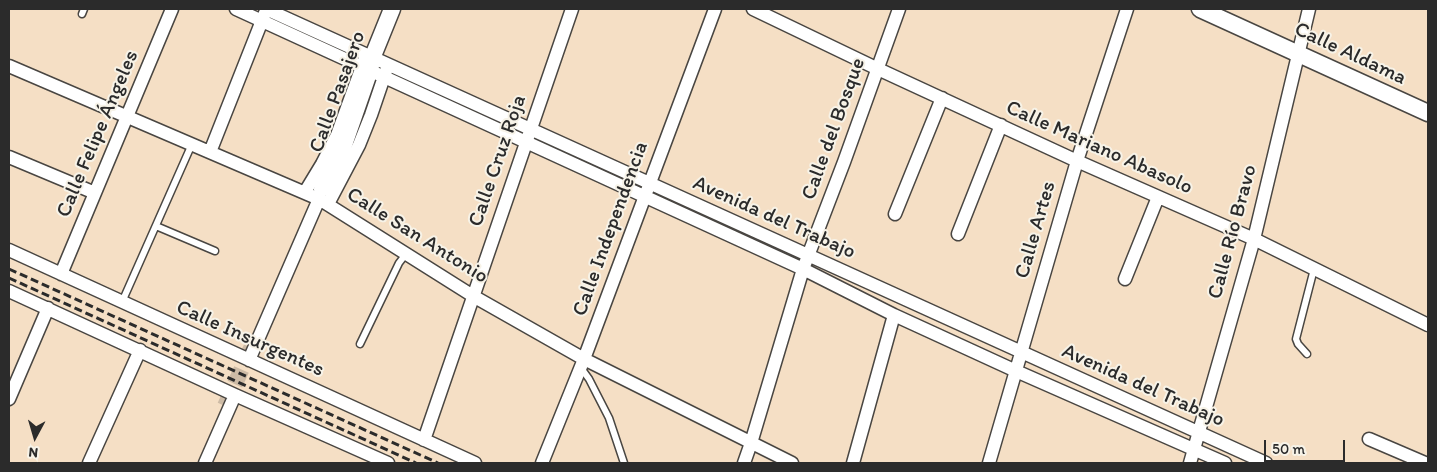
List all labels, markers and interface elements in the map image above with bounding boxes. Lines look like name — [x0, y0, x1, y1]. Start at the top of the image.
street label: Calle Aldama — [1290, 17, 1410, 91]
street label: Calle Pasajero — [304, 28, 372, 156]
street label: Calle Felipe Ángeles — [51, 47, 145, 221]
street label: Calle del Bosque — [797, 55, 871, 203]
street label: Calle Cruz Roja — [464, 92, 532, 230]
street label: Calle Mariano Abasolo — [1002, 95, 1196, 201]
street label: Calle Independencia — [568, 138, 654, 320]
street label: Calle Río Bravo — [1203, 162, 1263, 302]
street label: Avenida del Trabajo — [689, 171, 859, 265]
street label: Calle Artes — [1010, 178, 1062, 282]
street label: Calle San Antonio — [342, 182, 492, 290]
street label: Calle Insurgentes — [172, 295, 328, 383]
street label: Avenida del Trabajo — [1058, 339, 1228, 433]
north arrow — [10, 412, 60, 462]
scale bar — [1267, 430, 1348, 462]
text: 50 m — [1272, 440, 1305, 458]
text: N — [28, 443, 39, 461]

